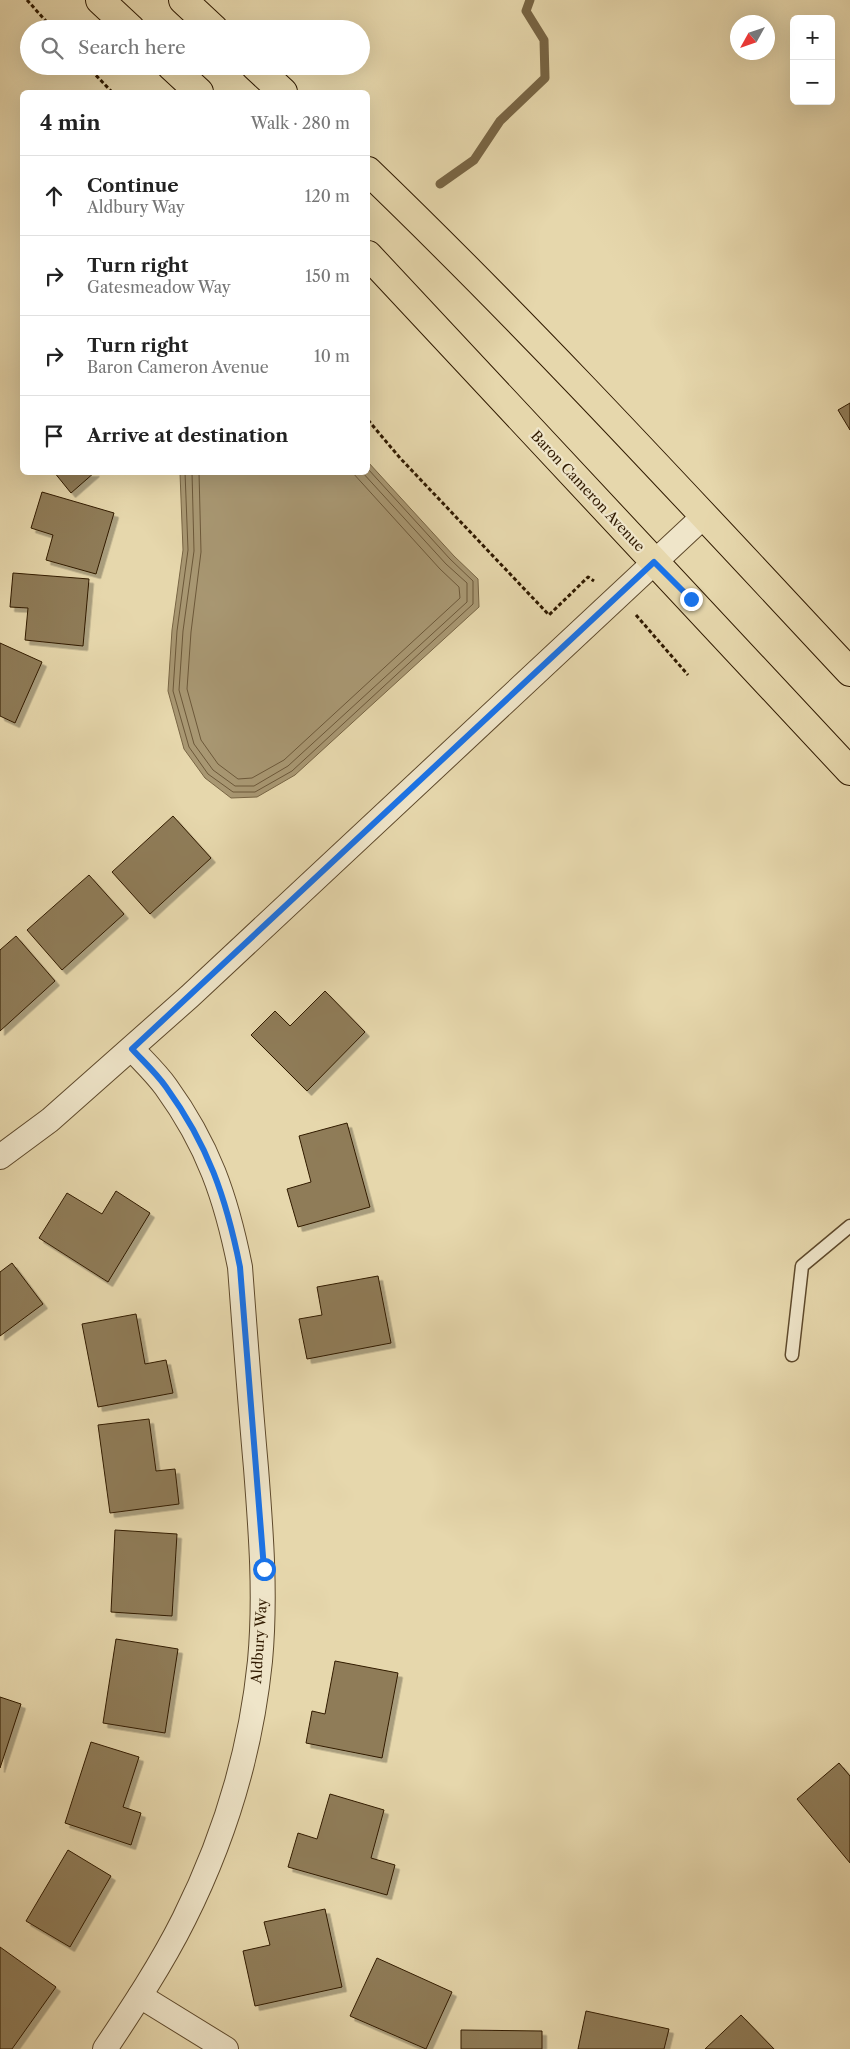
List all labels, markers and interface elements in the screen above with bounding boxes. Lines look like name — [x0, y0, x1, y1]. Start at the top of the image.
north arrow — [730, 15, 775, 60]
map controls — [790, 15, 835, 105]
button: + — [790, 15, 835, 60]
search box — [20, 20, 370, 75]
icon: search — [38, 34, 66, 62]
text: Search here — [78, 36, 186, 59]
button: − — [790, 60, 835, 105]
text: 4 min — [40, 110, 101, 135]
text: Walk · 280 m — [251, 113, 350, 133]
text: Continue — [87, 174, 179, 197]
icon: ahead — [40, 182, 68, 210]
text: 120 m — [305, 186, 350, 206]
text: Aldbury Way — [87, 197, 185, 217]
text: Turn right — [87, 254, 188, 277]
icon: right — [40, 262, 68, 290]
text: 150 m — [305, 266, 350, 286]
text: Gatesmeadow Way — [87, 277, 231, 297]
text: Turn right — [87, 334, 188, 357]
icon: right — [40, 342, 68, 370]
text: 10 m — [314, 346, 350, 366]
text: Baron Cameron Avenue — [87, 357, 269, 377]
icon: arrive — [40, 422, 68, 450]
text: Arrive at destination — [87, 424, 288, 447]
street label: Baron Cameron Avenue — [527, 427, 649, 555]
route end — [680, 588, 703, 611]
route start — [253, 1558, 276, 1581]
street label: Aldbury Way — [247, 1598, 271, 1685]

